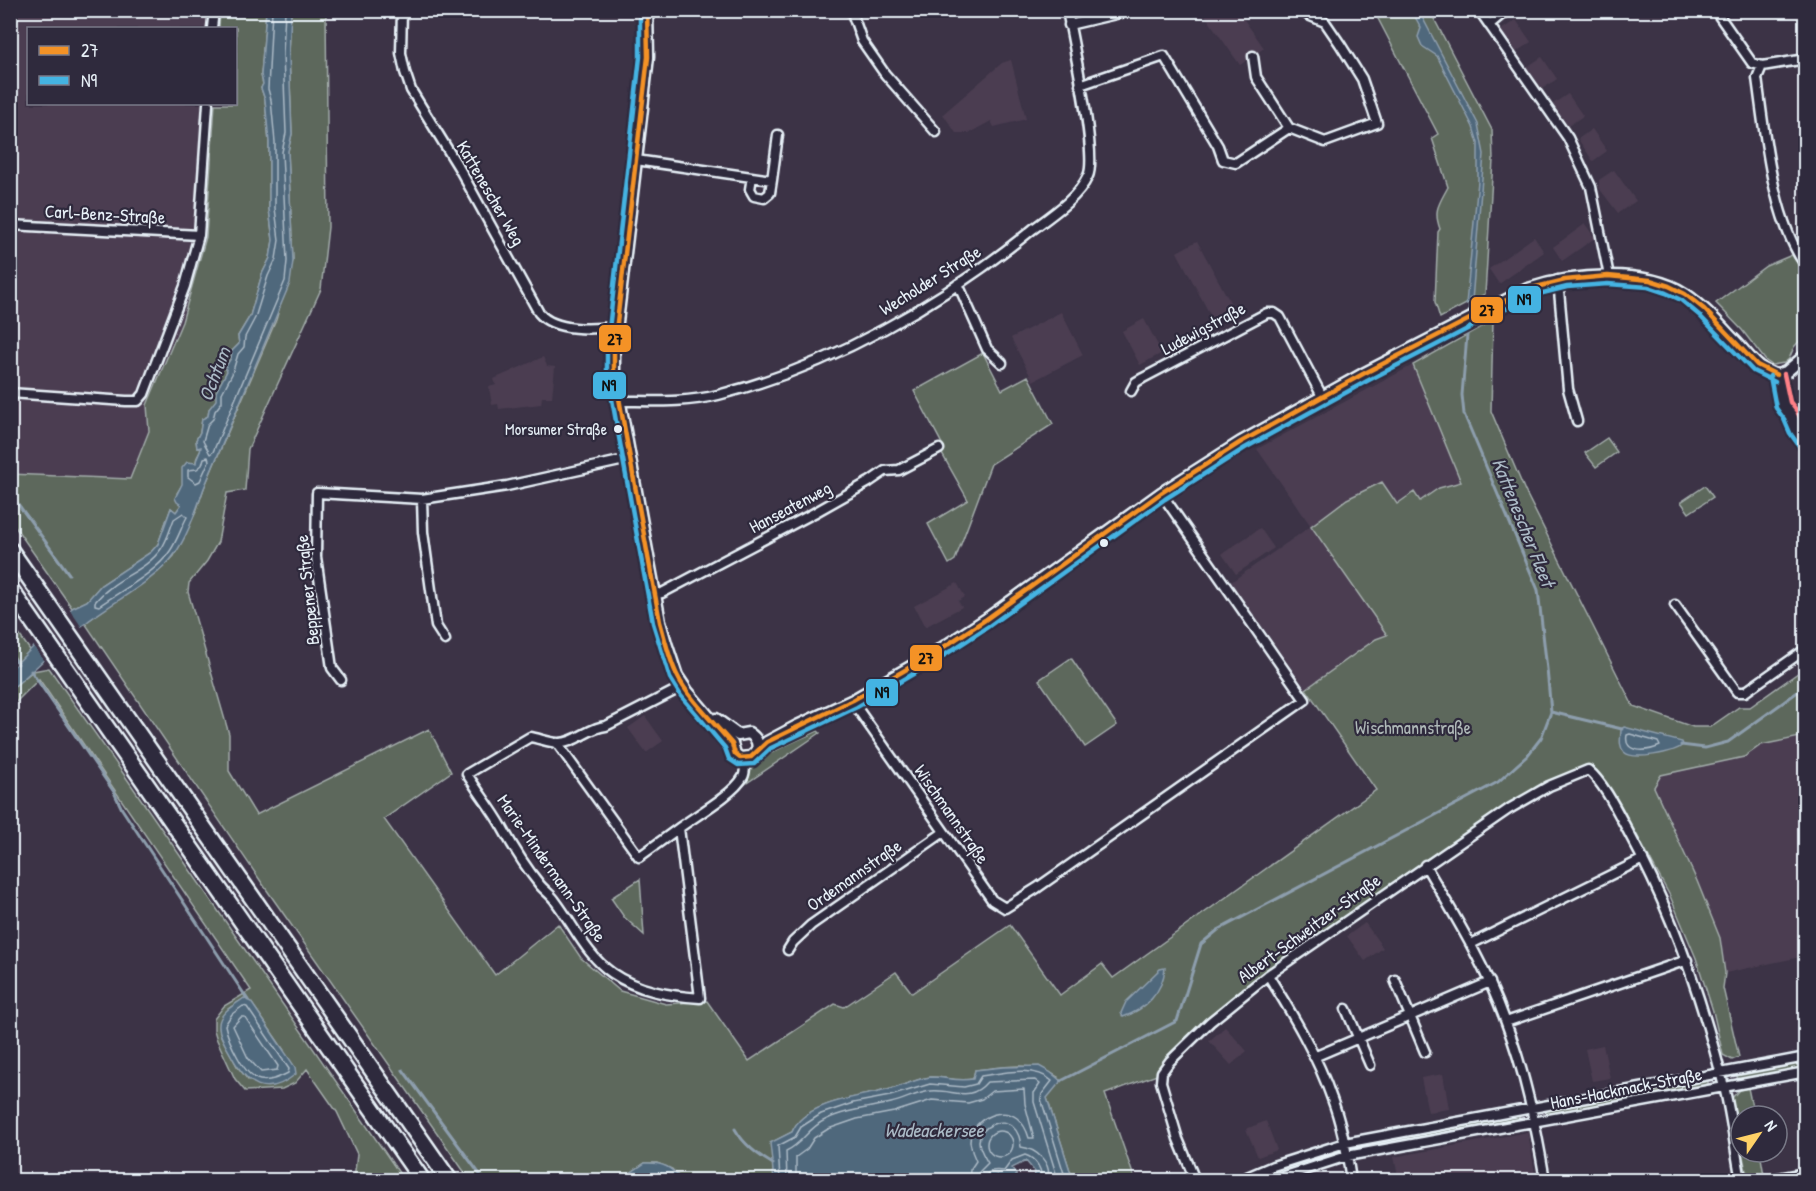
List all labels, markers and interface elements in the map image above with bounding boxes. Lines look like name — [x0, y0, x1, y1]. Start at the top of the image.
legend — [27, 27, 237, 105]
text: 27 — [81, 38, 98, 63]
text: N9 — [81, 68, 98, 93]
street label: Kattenescher Weg — [451, 136, 531, 250]
street label: Carl-Benz-Straße — [44, 198, 166, 230]
street label: Wecholder Straße — [875, 239, 985, 321]
line badge: N9 — [1507, 285, 1542, 314]
text: N9 — [1517, 288, 1531, 310]
street label: Ludewigstraße — [1156, 295, 1250, 361]
line badge: 27 — [1470, 296, 1504, 324]
text: 27 — [1479, 299, 1495, 321]
line badge: 27 — [598, 324, 632, 353]
text: 27 — [607, 328, 623, 350]
water label: Ochtum — [191, 342, 237, 405]
line badge: N9 — [592, 371, 627, 400]
text: N9 — [602, 374, 616, 396]
place label: Morsumer Straße — [505, 418, 608, 440]
marker: Morsumer Straße — [612, 423, 624, 435]
water label: Kattenescher Fleet — [1486, 454, 1563, 593]
street label: Hanseatenweg — [745, 475, 835, 539]
street label: Beppener Straße — [289, 534, 325, 646]
unlabelled marker — [1098, 537, 1110, 549]
line badge: 27 — [909, 644, 943, 672]
text: 27 — [918, 647, 934, 669]
line badge: N9 — [865, 678, 899, 707]
text: N9 — [875, 681, 889, 703]
park label: Wischmannstraße — [1355, 715, 1471, 740]
street label: Wischmannstraße — [909, 759, 995, 869]
street label: Marie-Mindermann-Straße — [492, 789, 612, 947]
street label: Ordemannstraße — [802, 833, 906, 917]
street label: Albert-Schweitzer-Straße — [1232, 868, 1386, 988]
street label: Hans-Hackmack-Straße — [1548, 1061, 1704, 1115]
north arrow — [1729, 1104, 1789, 1164]
water label: Wadeackersee — [884, 1116, 985, 1143]
text: N — [1760, 1116, 1783, 1136]

